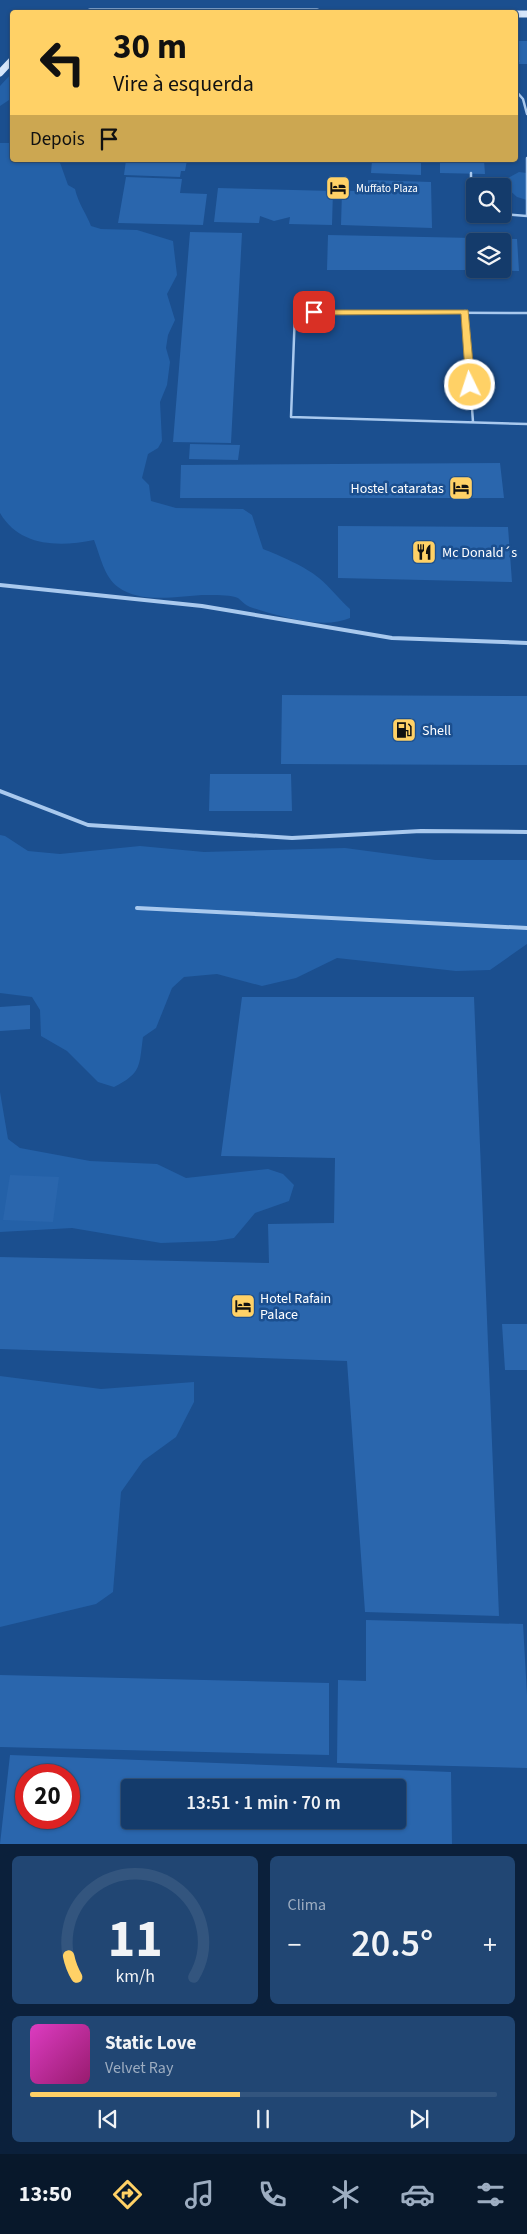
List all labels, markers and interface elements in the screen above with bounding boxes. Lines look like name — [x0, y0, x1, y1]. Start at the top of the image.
text: 30 m — [113, 22, 187, 72]
icon: left — [30, 30, 95, 95]
text: Vire à esquerda — [113, 68, 254, 100]
icon: arrive — [95, 125, 123, 153]
text: Depois — [30, 126, 85, 153]
hotel icon: Muffato Plaza — [325, 175, 351, 201]
map controls — [466, 178, 511, 278]
button: search — [466, 178, 511, 223]
place label: Muffato Plaza — [356, 181, 418, 196]
button: layers — [466, 233, 511, 278]
pin — [293, 291, 335, 333]
icon: arrive — [300, 298, 328, 326]
position arrow — [443, 358, 495, 410]
hotel icon: Hostel cataratas — [448, 475, 474, 501]
place label: Hostel cataratas — [351, 479, 444, 499]
restaurant icon: Mc Donald´s — [411, 539, 437, 565]
place label: Mc Donald´s — [442, 543, 517, 563]
fuel station icon: Shell — [391, 717, 417, 743]
place label: Shell — [422, 721, 452, 741]
place label: Hotel Rafain Palace — [260, 1289, 331, 1325]
hotel icon: Hotel Rafain Palace — [230, 1293, 256, 1319]
speed limit sign: 20 — [15, 1764, 80, 1829]
text: 13:51 · 1 min · 70 m — [186, 1790, 341, 1817]
text: Clima — [288, 1894, 326, 1916]
text: 11 — [107, 1903, 162, 1977]
text: 20.5° — [351, 1917, 433, 1971]
text: − — [288, 1925, 301, 1965]
text: + — [483, 1925, 497, 1965]
text: km/h — [115, 1964, 155, 1989]
text: Static Love — [105, 2030, 196, 2057]
text: Velvet Ray — [105, 2057, 173, 2079]
icon: previous — [94, 2105, 122, 2133]
icon: pause — [249, 2105, 277, 2133]
icon: next — [405, 2105, 433, 2133]
icon: directions — [110, 2177, 145, 2212]
icon: music — [182, 2177, 217, 2212]
icon: phone — [255, 2177, 290, 2212]
icon: climate — [328, 2177, 363, 2212]
icon: car — [400, 2177, 435, 2212]
icon: filters — [473, 2177, 508, 2212]
text: 13:50 — [19, 2178, 72, 2210]

